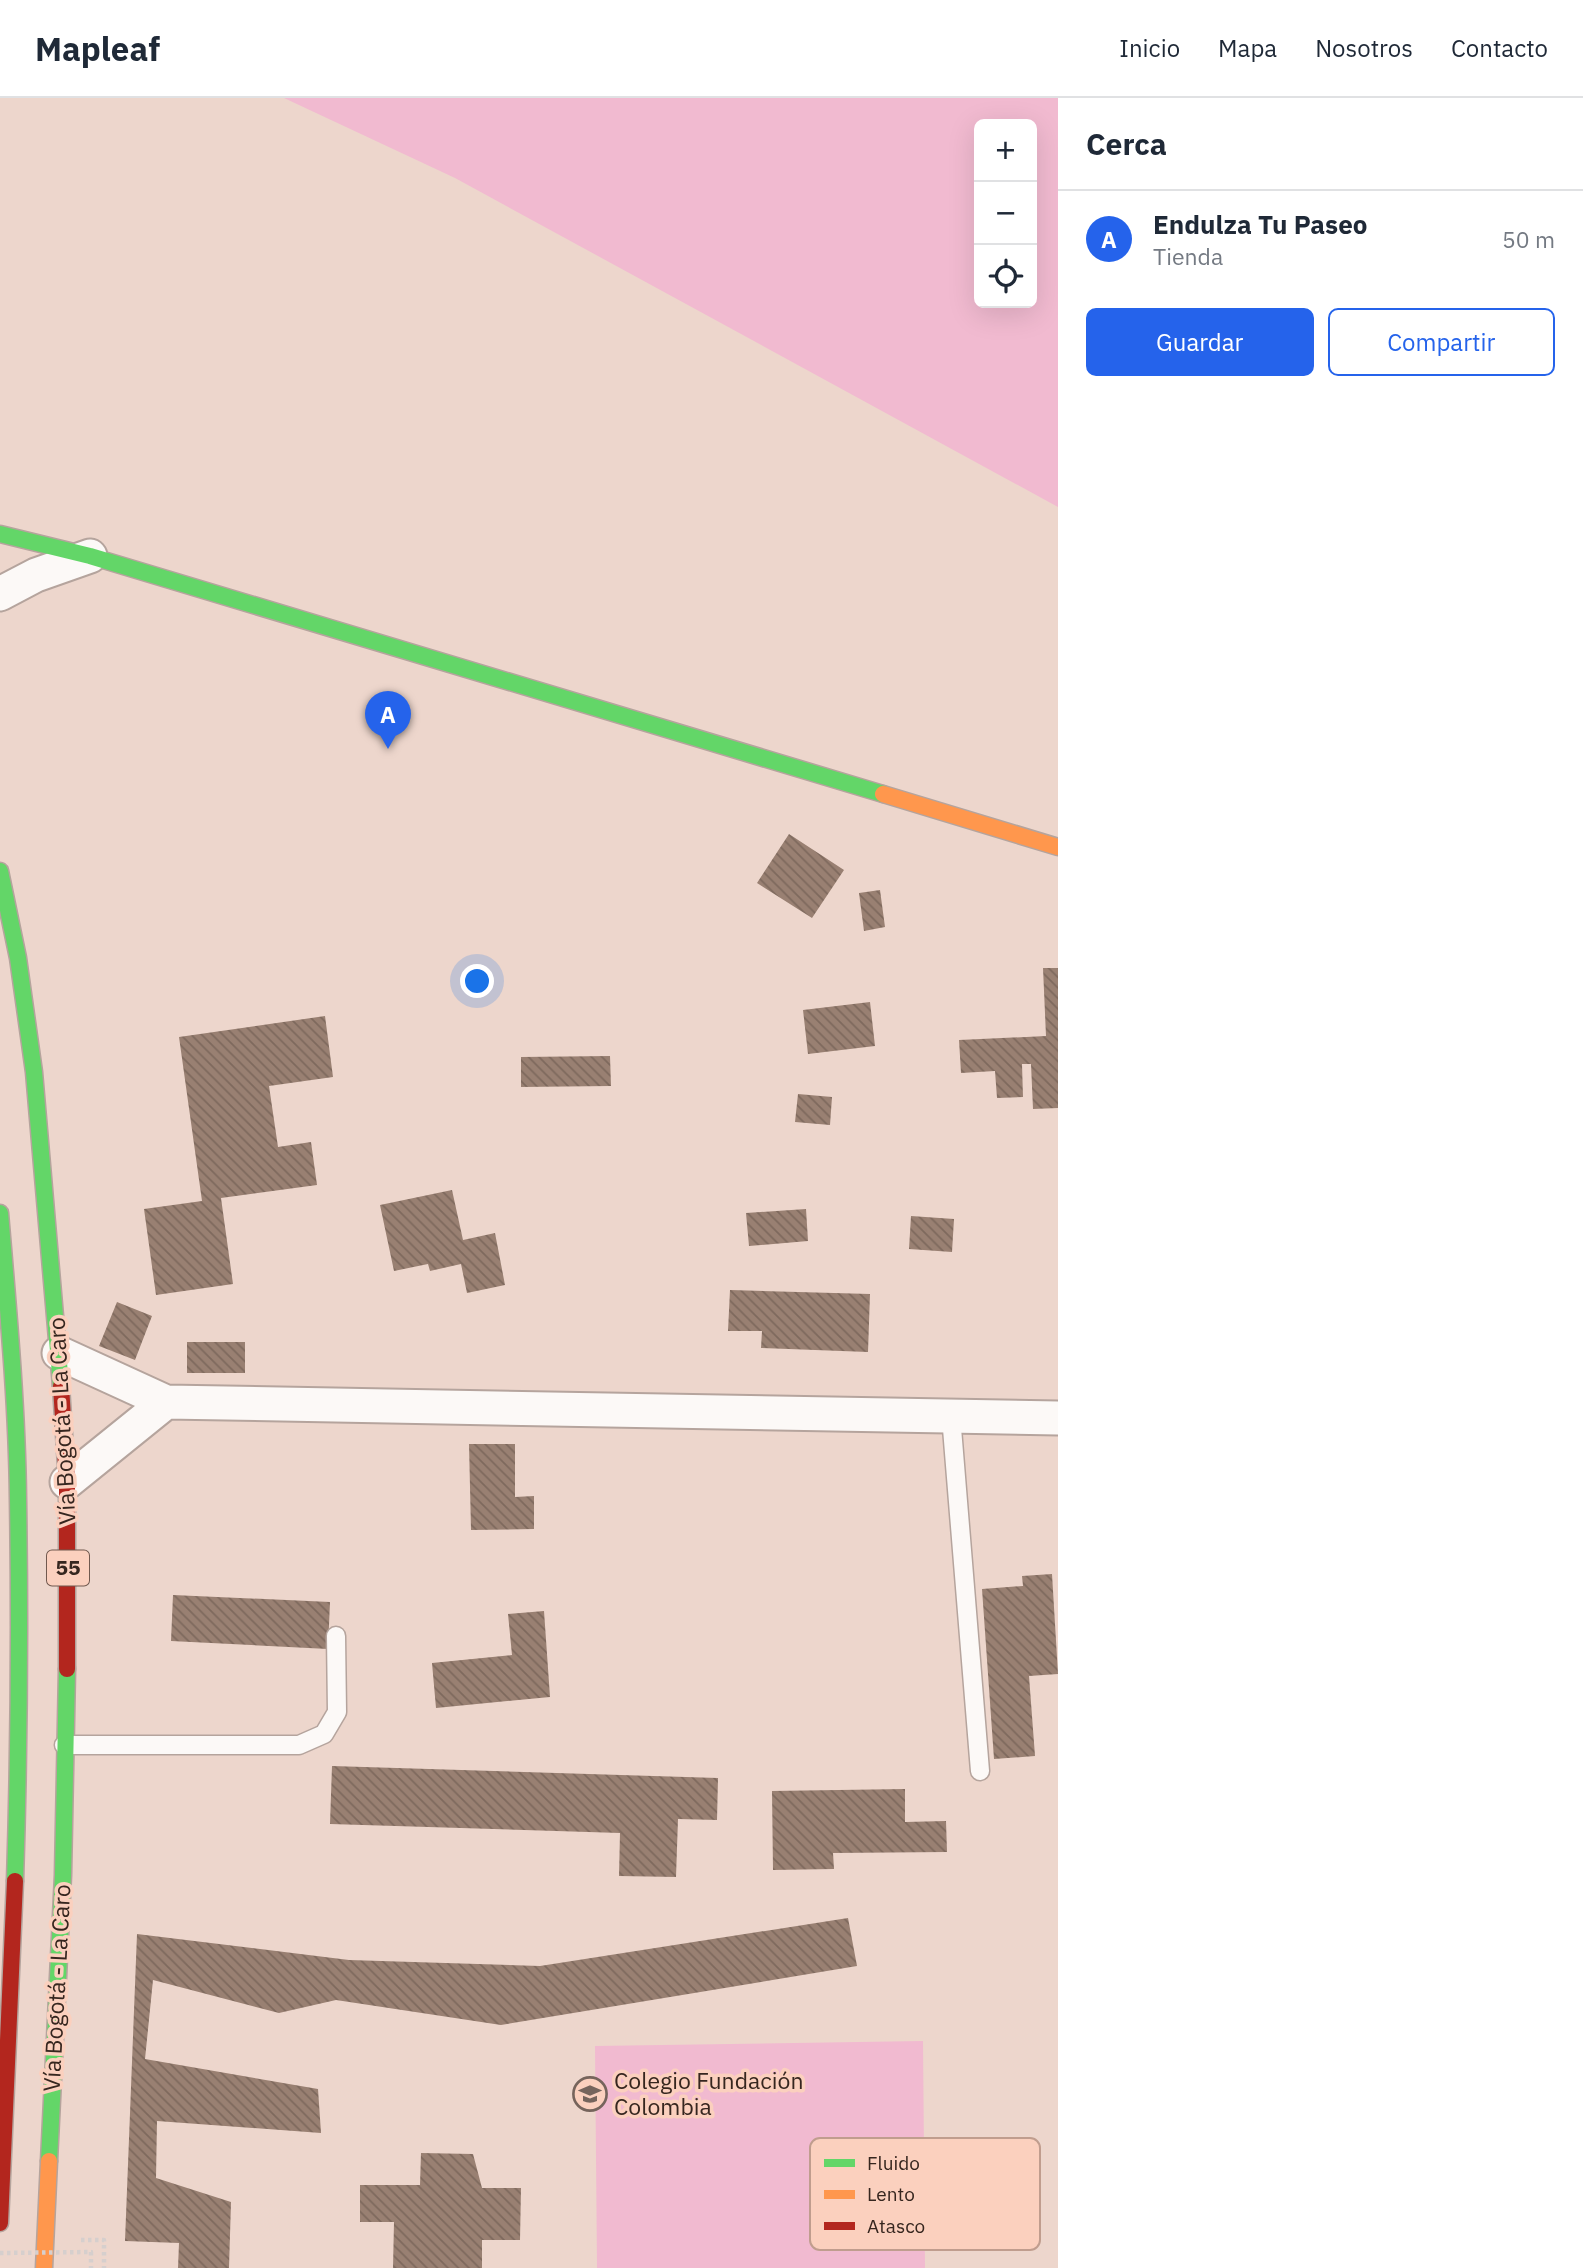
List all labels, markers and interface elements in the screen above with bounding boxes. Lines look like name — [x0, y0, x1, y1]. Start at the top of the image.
text: Mapleaf — [35, 27, 160, 70]
text: Inicio — [1119, 32, 1180, 64]
text: Mapa — [1218, 32, 1277, 64]
text: Nosotros — [1315, 32, 1413, 64]
text: Contacto — [1451, 32, 1548, 64]
map controls — [974, 119, 1037, 308]
button: + — [974, 119, 1037, 182]
text: Cerca — [1086, 124, 1167, 163]
button: − — [974, 182, 1037, 245]
text: Endulza Tu Paseo — [1153, 207, 1368, 241]
text: A — [1101, 224, 1117, 254]
text: 50 m — [1502, 224, 1555, 254]
text: Tienda — [1153, 241, 1223, 271]
button: locate — [974, 245, 1037, 308]
button: Guardar — [1086, 308, 1314, 376]
button: Compartir — [1328, 308, 1555, 376]
pin: A — [365, 691, 411, 749]
your location — [460, 964, 494, 998]
street label: Vía Bogotá - La Caro — [41, 1317, 81, 1526]
road number: 55 — [47, 1550, 89, 1586]
street label: Vía Bogotá - La Caro — [36, 1883, 76, 2092]
place label: Colegio Fundación Colombia — [614, 2065, 804, 2121]
school or university icon: Colegio Fundación Colombia — [571, 2075, 609, 2113]
legend — [810, 2138, 1040, 2250]
text: Fluido — [867, 2151, 920, 2175]
text: Lento — [867, 2182, 915, 2206]
text: Atasco — [867, 2214, 925, 2238]

